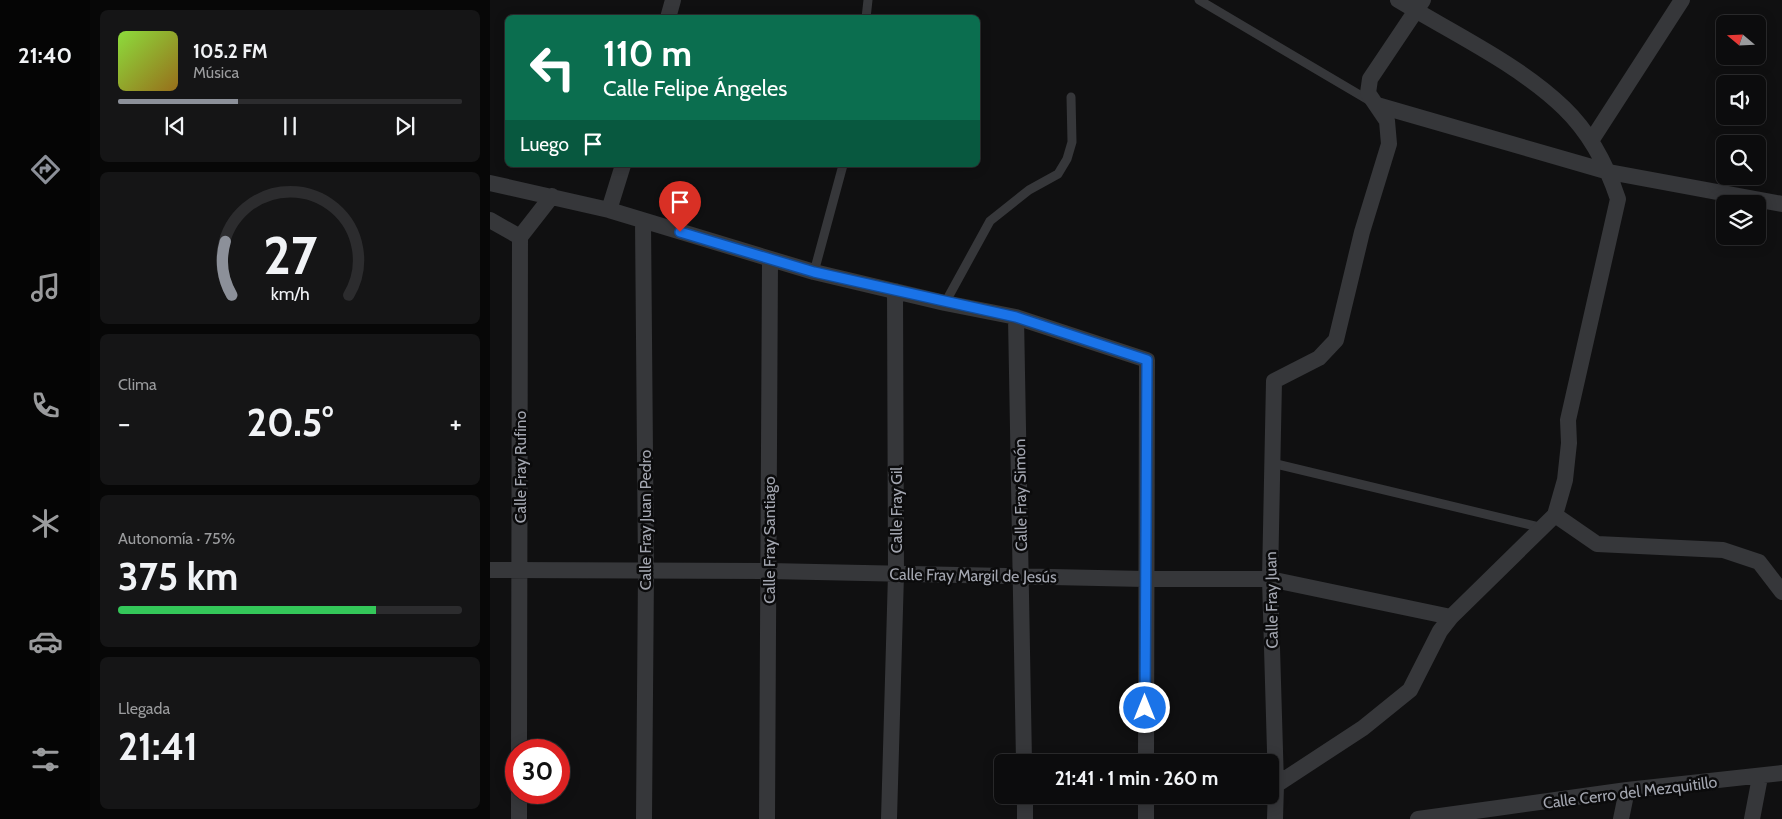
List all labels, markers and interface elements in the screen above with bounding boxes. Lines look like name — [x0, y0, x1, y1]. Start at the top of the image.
north arrow — [1716, 15, 1766, 65]
map controls — [1716, 15, 1766, 245]
text: 110 m — [603, 32, 692, 75]
icon: left — [520, 35, 585, 100]
text: 105.2 FM — [193, 40, 268, 63]
text: 21:40 — [18, 42, 72, 69]
text: Música — [193, 63, 239, 82]
text: Calle Felipe Ángeles — [603, 75, 787, 102]
button: sound — [1716, 75, 1766, 125]
icon: previous — [161, 112, 189, 140]
icon: pause — [276, 112, 304, 140]
icon: next — [391, 112, 419, 140]
icon: arrive — [579, 130, 607, 158]
text: Luego — [520, 133, 569, 156]
button: search — [1716, 135, 1766, 185]
icon: directions — [28, 152, 63, 187]
pin — [659, 181, 701, 232]
icon: arrive — [666, 188, 694, 216]
button: layers — [1716, 195, 1766, 245]
text: 27 — [263, 224, 317, 287]
icon: music — [28, 270, 63, 305]
text: km/h — [270, 283, 310, 304]
text: Clima — [118, 375, 157, 394]
icon: phone — [28, 388, 63, 423]
text: 20.5° — [247, 399, 333, 446]
text: − — [118, 406, 130, 440]
text: + — [450, 406, 462, 440]
street label: Calle Fray Rufino — [511, 410, 530, 523]
street label: Calle Fray Simón — [1010, 438, 1031, 552]
street label: Calle Fray Juan Pedro — [636, 449, 655, 590]
street label: Calle Fray Gil — [887, 467, 906, 553]
street label: Calle Fray Santiago — [760, 476, 779, 604]
icon: climate — [28, 506, 63, 541]
text: Autonomía · 75% — [118, 529, 235, 548]
street label: Calle Fray Juan — [1261, 551, 1282, 649]
text: 375 km — [118, 553, 238, 600]
street label: Calle Fray Margil de Jesús — [889, 565, 1057, 586]
icon: car — [28, 624, 63, 659]
position arrow — [1118, 681, 1170, 733]
text: Llegada — [118, 699, 170, 718]
text: 21:41 — [118, 723, 198, 770]
speed limit sign: 30 — [505, 739, 570, 804]
icon: filters — [28, 742, 63, 777]
text: 21:41 · 1 min · 260 m — [1055, 767, 1218, 790]
street label: Calle Cerro del Mezquitillo — [1542, 772, 1718, 813]

